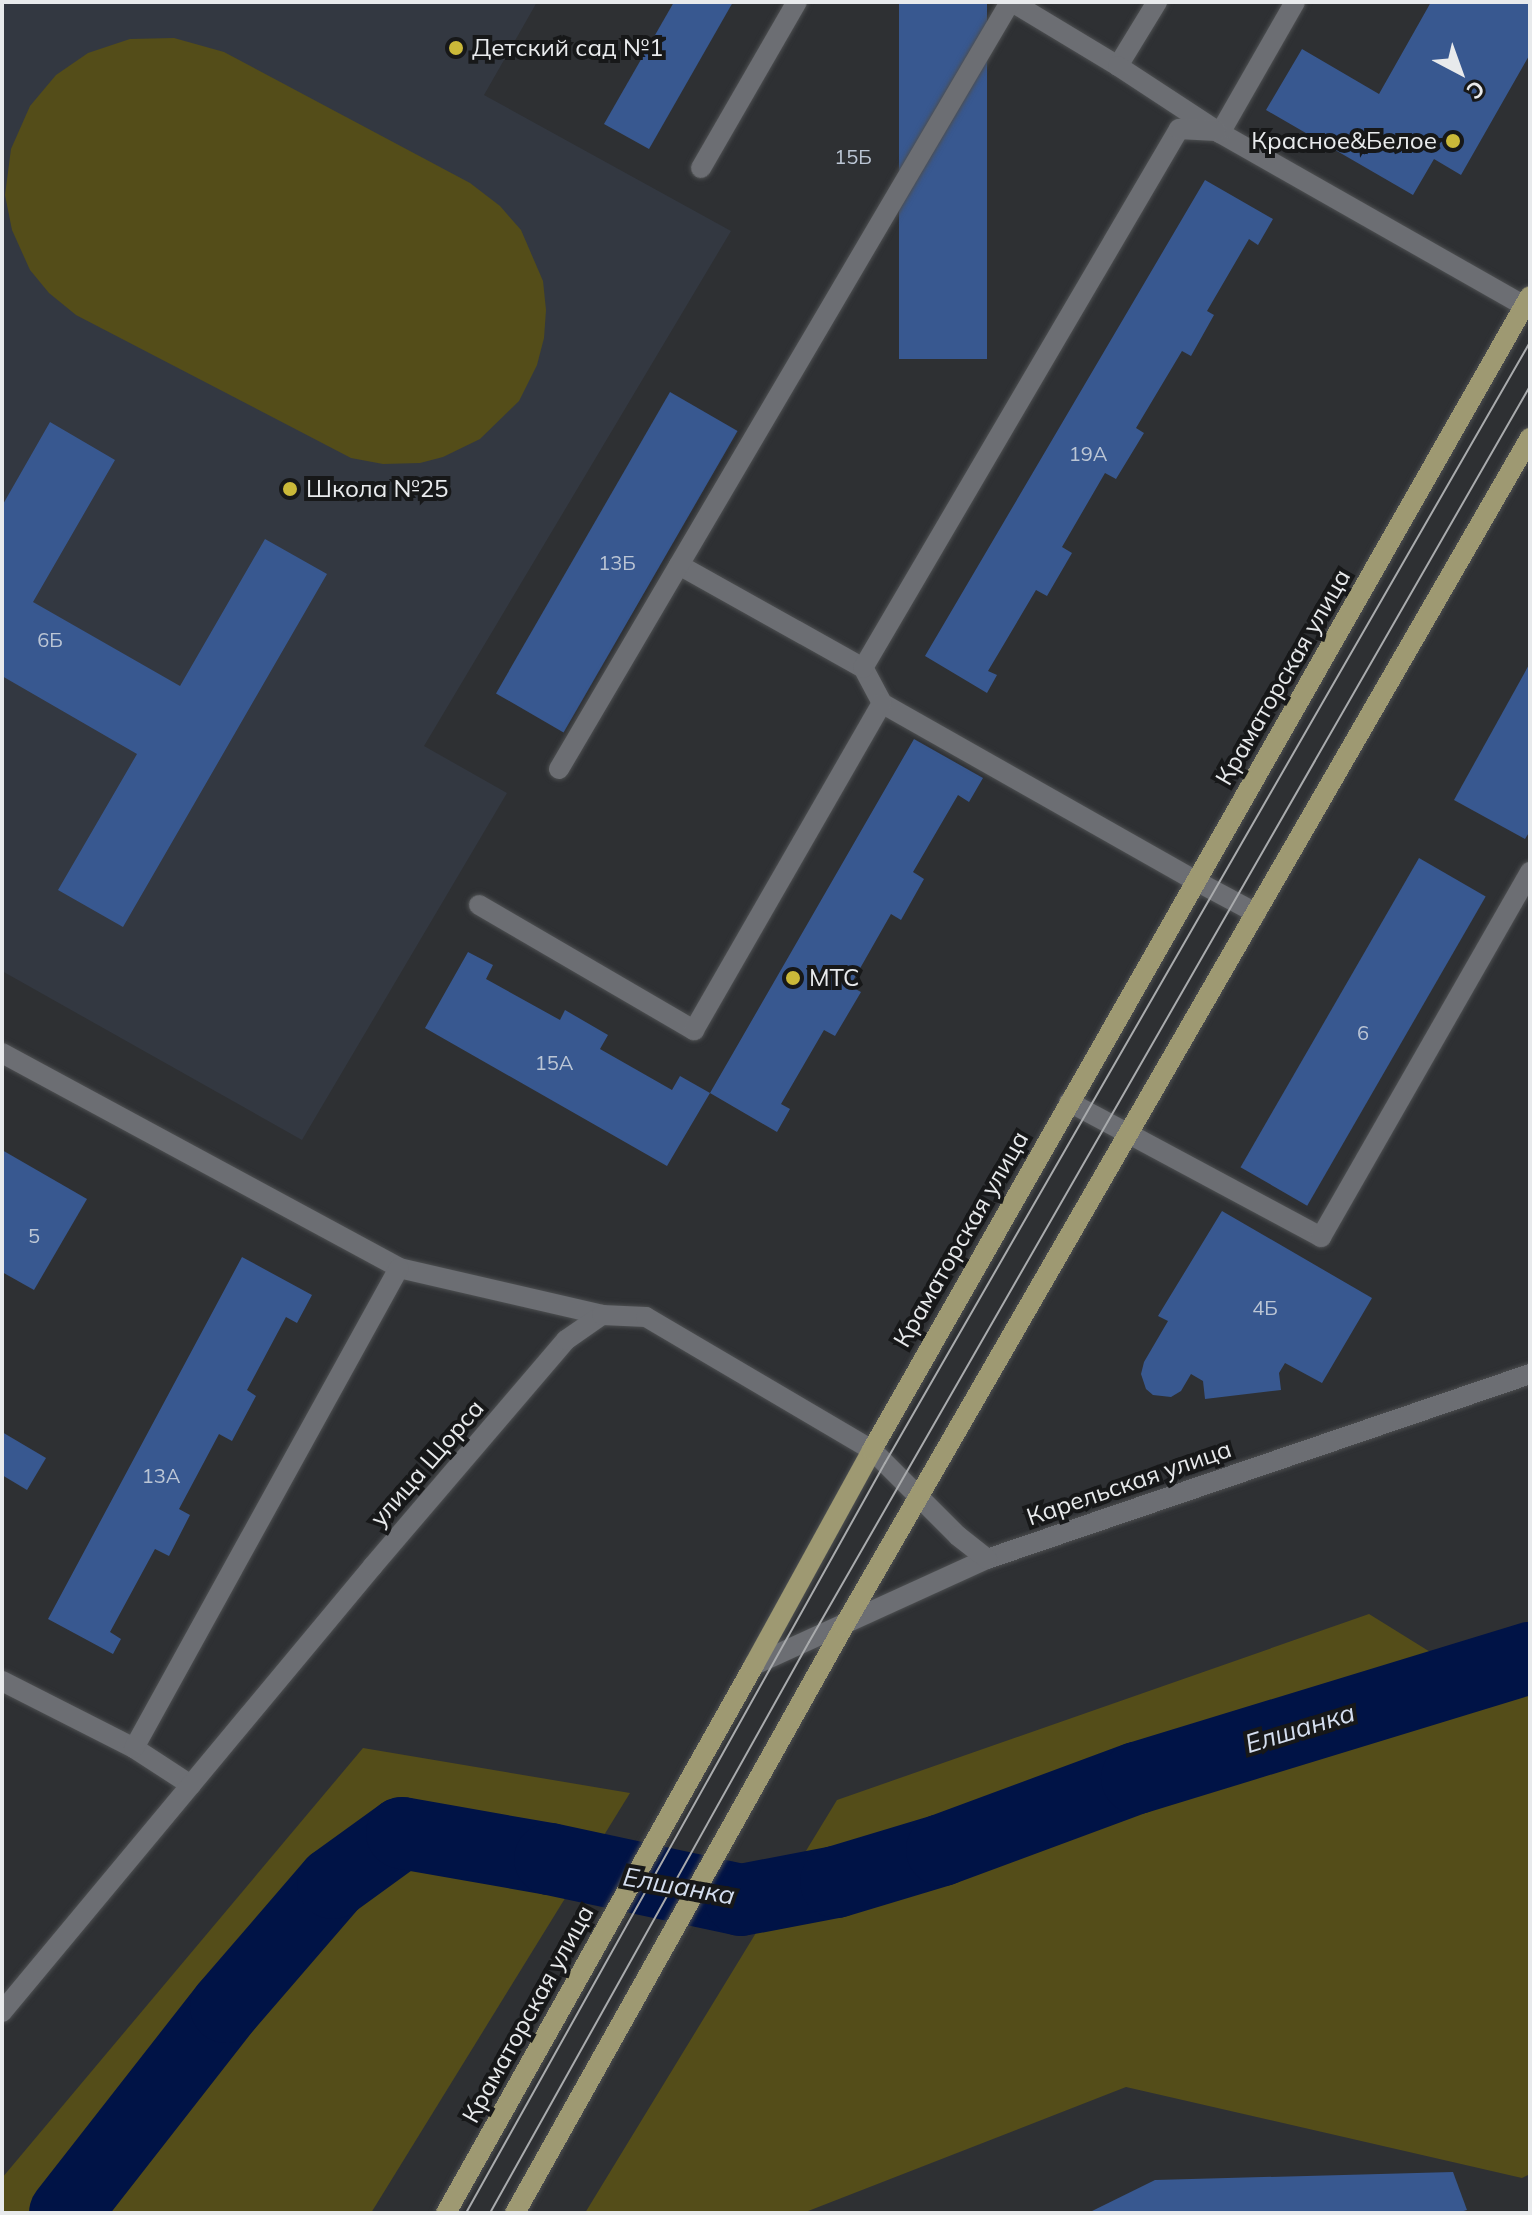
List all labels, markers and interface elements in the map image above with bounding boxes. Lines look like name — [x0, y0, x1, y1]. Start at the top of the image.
north arrow — [1420, 32, 1500, 112]
place label: Детский сад №1 — [472, 34, 663, 62]
marker: Детский сад №1 — [447, 39, 465, 57]
text: С — [1461, 75, 1491, 106]
place label: Красное&Белое — [1251, 127, 1437, 155]
marker: Красное&Белое — [1444, 132, 1462, 150]
house number: 15Б — [834, 144, 872, 168]
house number: 19А — [1069, 441, 1107, 465]
place label: Школа №25 — [306, 475, 448, 503]
marker: Школа №25 — [281, 480, 299, 498]
house number: 13Б — [598, 550, 636, 574]
street label: Краматорская улица — [1209, 564, 1357, 790]
house number: 6Б — [37, 627, 63, 651]
place label: МТС — [809, 964, 860, 992]
marker: МТС — [784, 969, 802, 987]
house number: 6 — [1357, 1020, 1369, 1044]
house number: 15А — [535, 1050, 573, 1074]
street label: Краматорская улица — [887, 1126, 1035, 1352]
house number: 5 — [28, 1223, 40, 1247]
house number: 4Б — [1252, 1295, 1278, 1319]
street label: улица Щорса — [364, 1394, 490, 1532]
street label: Карельская улица — [1023, 1434, 1235, 1532]
house number: 13А — [142, 1463, 180, 1487]
water label: Елшанка — [1241, 1697, 1359, 1759]
water label: Елшанка — [621, 1861, 737, 1911]
street label: Краматорская улица — [456, 1900, 600, 2128]

